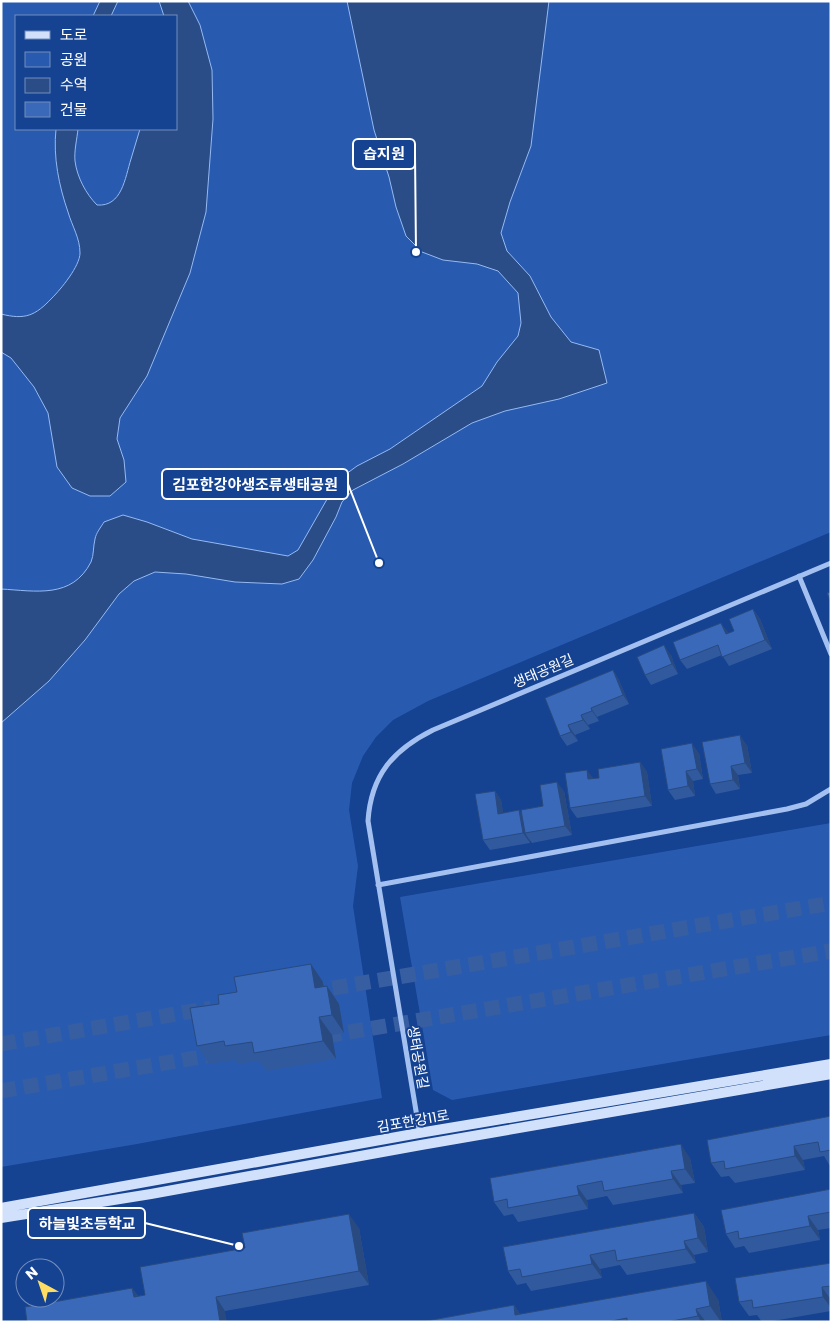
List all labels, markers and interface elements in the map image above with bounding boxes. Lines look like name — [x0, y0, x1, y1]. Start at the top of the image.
legend — [15, 15, 178, 130]
text: 도로 — [60, 24, 88, 45]
text: 공원 — [60, 49, 88, 70]
text: 수역 — [60, 74, 88, 95]
text: 건물 — [60, 99, 88, 120]
callout: 습지원 — [353, 139, 415, 169]
text: 습지원 — [363, 143, 405, 164]
callout: 김포한강야생조류생태공원 — [162, 469, 348, 499]
text: 김포한강야생조류생태공원 — [172, 474, 338, 495]
street label: 생태공원길 — [509, 649, 577, 693]
street label: 생태공원길 — [403, 1024, 433, 1090]
street label: 김포한강11로 — [375, 1105, 451, 1137]
callout: 하늘빛초등학교 — [28, 1208, 145, 1238]
text: 하늘빛초등학교 — [39, 1213, 135, 1234]
north arrow — [15, 1258, 65, 1308]
text: N — [21, 1262, 42, 1284]

